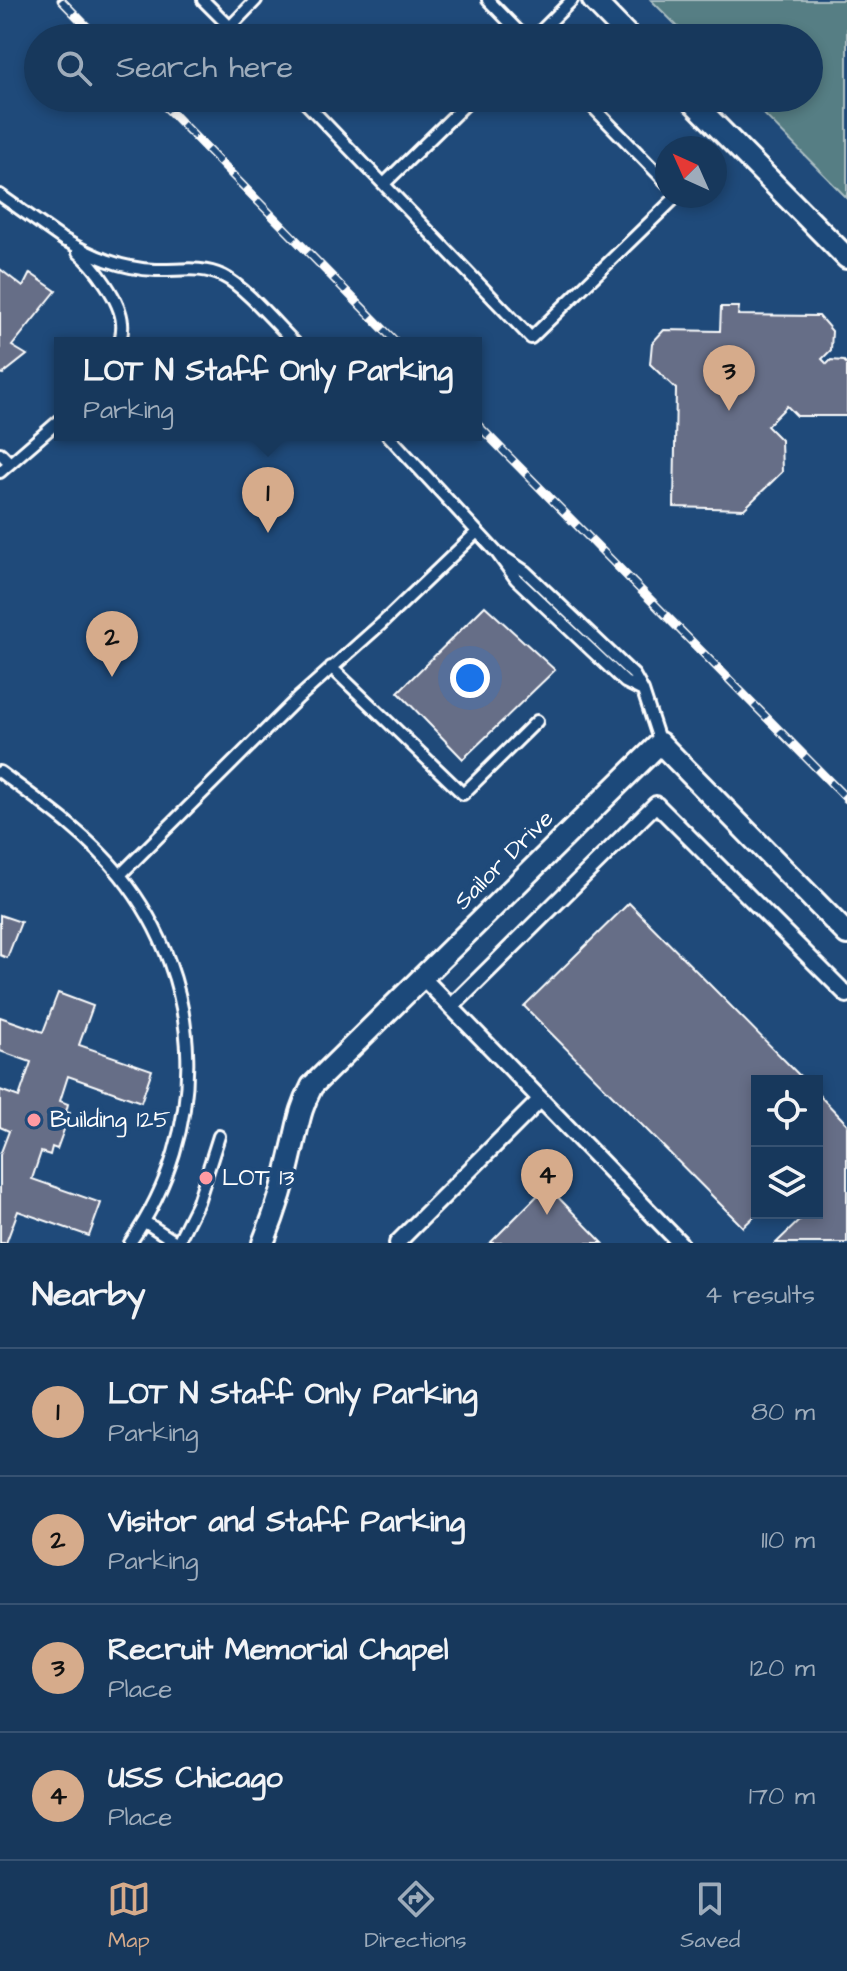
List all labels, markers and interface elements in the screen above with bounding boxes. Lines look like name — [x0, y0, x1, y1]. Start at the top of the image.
search box — [24, 24, 823, 112]
icon: search — [52, 46, 96, 90]
text: Search here — [116, 47, 293, 89]
north arrow — [655, 136, 727, 208]
popup — [54, 337, 482, 441]
pin: 3 — [703, 345, 755, 411]
text: LOT N Staff Only Parking — [83, 350, 453, 392]
text: Parking — [83, 392, 174, 428]
pin: 1 — [242, 467, 294, 533]
pin: 2 — [86, 611, 138, 677]
your location — [450, 658, 490, 698]
street label: Sailor Drive — [446, 802, 562, 918]
map controls — [751, 1075, 823, 1219]
button: locate — [751, 1075, 823, 1147]
place label: Building 125 — [50, 1103, 170, 1138]
marker: Building 125 — [25, 1111, 43, 1129]
button: layers — [751, 1147, 823, 1219]
pin: 4 — [521, 1149, 573, 1215]
place label: LOT 13 — [222, 1161, 295, 1195]
marker: LOT 13 — [197, 1169, 215, 1187]
text: Nearby — [32, 1271, 146, 1319]
text: 4 results — [705, 1277, 815, 1313]
text: LOT N Staff Only Parking — [108, 1373, 477, 1415]
text: 1 — [56, 1394, 60, 1430]
text: 80 m — [751, 1394, 815, 1430]
text: Parking — [108, 1415, 198, 1451]
text: Visitor and Staff Parking — [108, 1501, 465, 1543]
text: 2 — [51, 1522, 65, 1558]
text: 110 m — [761, 1522, 815, 1558]
text: Parking — [108, 1543, 198, 1579]
text: Recruit Memorial Chapel — [108, 1629, 448, 1671]
text: 3 — [51, 1650, 65, 1686]
text: 120 m — [750, 1650, 815, 1686]
text: Place — [108, 1671, 172, 1707]
text: USS Chicago — [108, 1757, 283, 1799]
text: 4 — [49, 1778, 67, 1814]
text: 170 m — [749, 1778, 815, 1814]
text: Place — [108, 1799, 172, 1835]
tab: Map — [107, 1877, 151, 1956]
tab: Directions — [364, 1877, 467, 1956]
tab: Saved — [680, 1877, 740, 1956]

